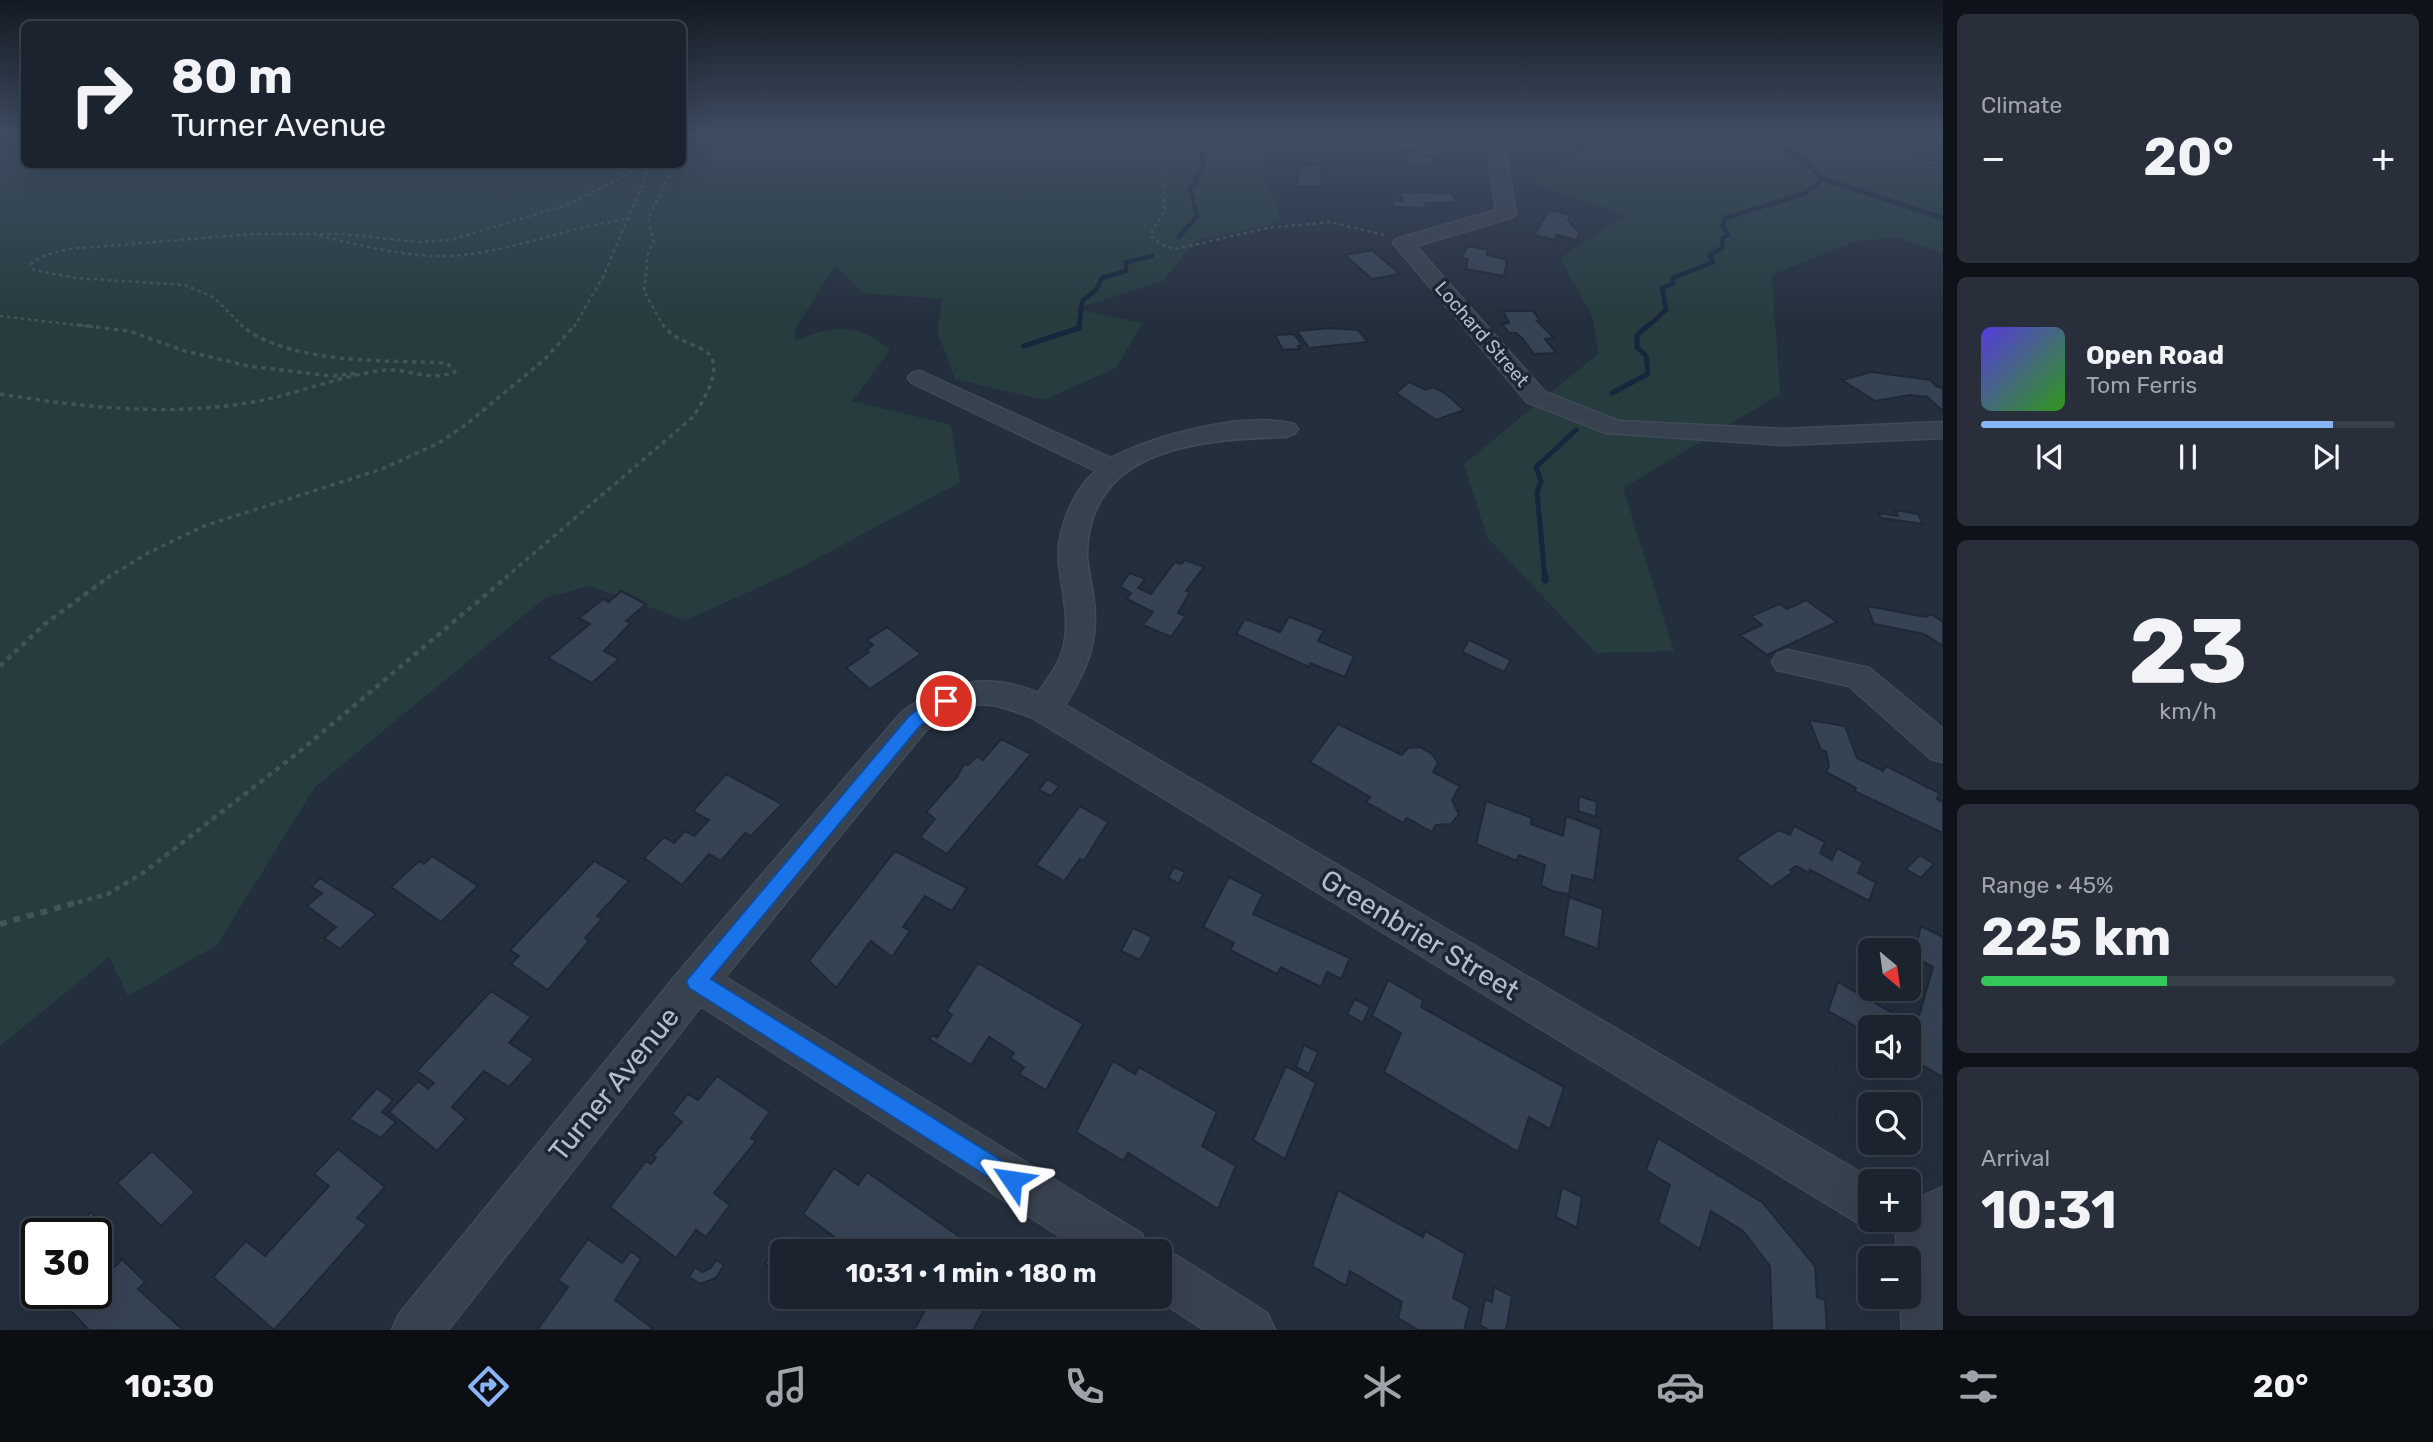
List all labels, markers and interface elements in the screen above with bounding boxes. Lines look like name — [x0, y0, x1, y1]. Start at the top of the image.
text: 80 m — [171, 47, 293, 105]
icon: right — [56, 49, 147, 140]
text: Climate — [1981, 91, 2062, 119]
text: Turner Avenue — [171, 106, 386, 144]
text: 20° — [2143, 126, 2234, 188]
text: − — [1981, 135, 2006, 181]
text: + — [2371, 135, 2395, 181]
street label: Lochard Street — [1430, 277, 1534, 392]
text: Open Road — [2086, 340, 2224, 371]
text: Tom Ferris — [2086, 371, 2197, 399]
icon: previous — [2031, 438, 2069, 476]
icon: pause — [2169, 438, 2207, 476]
icon: next — [2307, 438, 2345, 476]
text: 23 — [2128, 597, 2248, 705]
pin — [916, 671, 976, 731]
icon: arrive — [927, 682, 965, 720]
text: km/h — [2159, 697, 2217, 725]
street label: Greenbrier Street — [1315, 863, 1525, 1007]
text: Range · 45% — [1981, 871, 2114, 899]
text: 225 km — [1981, 906, 2171, 968]
north arrow — [1858, 938, 1922, 1001]
map controls — [1858, 938, 1921, 1309]
street label: Turner Avenue — [542, 1000, 686, 1168]
button: sound — [1858, 1015, 1921, 1078]
button: search — [1858, 1092, 1921, 1155]
position arrow — [975, 1143, 1049, 1217]
text: Arrival — [1981, 1144, 2050, 1172]
button: + — [1858, 1169, 1921, 1232]
text: 10:31 — [1981, 1179, 2117, 1241]
speed limit sign: 30 — [21, 1218, 112, 1309]
button: − — [1858, 1246, 1921, 1309]
text: 10:31 · 1 min · 180 m — [845, 1258, 1097, 1289]
icon: directions — [464, 1362, 513, 1411]
icon: music — [762, 1362, 811, 1411]
icon: phone — [1060, 1362, 1109, 1411]
icon: climate — [1358, 1362, 1407, 1411]
icon: car — [1656, 1362, 1705, 1411]
icon: filters — [1954, 1362, 2003, 1411]
text: 10:30 — [125, 1367, 214, 1405]
text: 20° — [2253, 1367, 2308, 1405]

